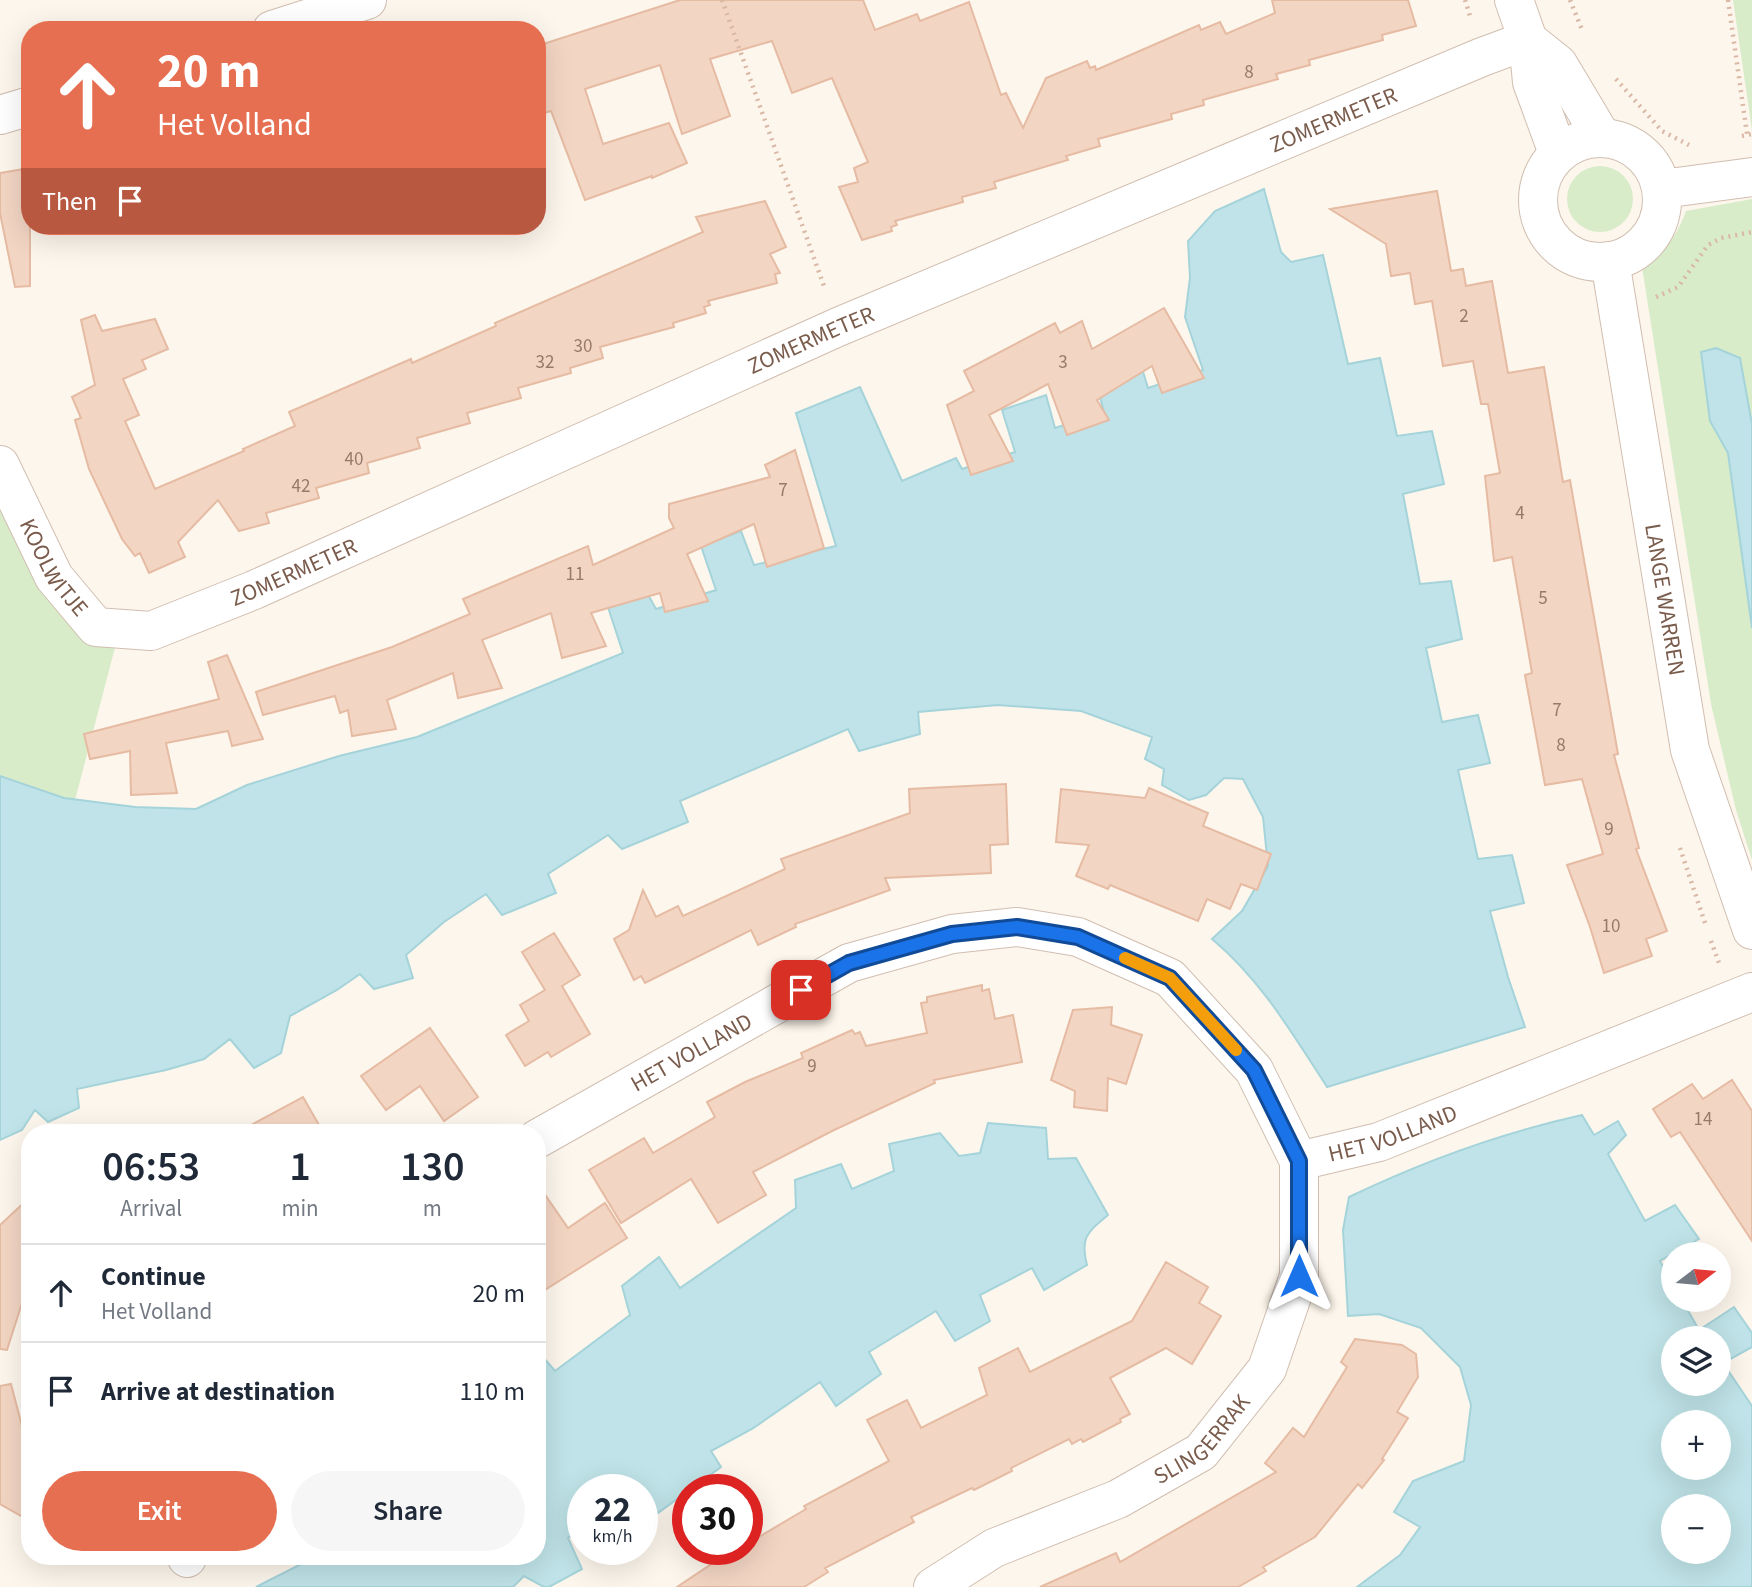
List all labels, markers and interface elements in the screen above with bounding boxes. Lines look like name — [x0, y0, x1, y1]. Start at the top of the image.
text: 20 m — [157, 37, 261, 107]
icon: ahead — [42, 49, 133, 140]
house number: 8 — [1244, 59, 1254, 86]
street label: ZOMERMETER — [1264, 78, 1402, 161]
text: Het Volland — [157, 102, 312, 148]
icon: arrive — [111, 182, 149, 220]
text: Then — [42, 183, 97, 220]
street label: ZOMERMETER — [742, 297, 879, 382]
house number: 2 — [1459, 303, 1469, 330]
house number: 30 — [574, 333, 592, 360]
house number: 32 — [536, 349, 554, 376]
house number: 3 — [1058, 349, 1068, 376]
house number: 40 — [345, 446, 363, 473]
house number: 42 — [292, 473, 310, 500]
house number: 7 — [778, 477, 788, 504]
house number: 4 — [1515, 500, 1525, 527]
street label: KOOLWITJE — [12, 513, 97, 623]
street label: LANGE WARREN — [1637, 521, 1694, 678]
street label: ZOMERMETER — [225, 529, 362, 614]
house number: 11 — [566, 561, 584, 588]
house number: 5 — [1538, 585, 1548, 612]
house number: 7 — [1552, 697, 1562, 724]
house number: 8 — [1556, 732, 1566, 759]
house number: 9 — [1604, 816, 1614, 843]
house number: 10 — [1602, 913, 1620, 940]
pin — [771, 960, 831, 1020]
icon: arrive — [782, 971, 820, 1009]
street label: HET VOLLAND — [624, 1005, 758, 1100]
house number: 9 — [807, 1053, 817, 1080]
street label: HET VOLLAND — [1325, 1096, 1462, 1170]
house number: 14 — [1694, 1106, 1712, 1133]
text: 06:53 — [102, 1137, 200, 1197]
text: 1 — [289, 1137, 311, 1197]
text: 130 — [400, 1137, 465, 1197]
text: Arrival — [120, 1192, 182, 1225]
text: min — [281, 1192, 319, 1225]
text: m — [423, 1192, 442, 1225]
position arrow — [1262, 1239, 1336, 1313]
north arrow — [1661, 1242, 1731, 1312]
map controls — [1661, 1242, 1731, 1564]
text: Continue — [101, 1258, 206, 1295]
icon: ahead — [42, 1274, 80, 1312]
text: 20 m — [472, 1275, 525, 1312]
text: Het Volland — [101, 1295, 212, 1328]
button: layers — [1661, 1326, 1731, 1396]
icon: arrive — [42, 1372, 80, 1410]
text: Arrive at destination — [101, 1373, 335, 1410]
text: 110 m — [459, 1373, 525, 1410]
street label: SLINGERRAK — [1147, 1386, 1258, 1492]
button: + — [1661, 1410, 1731, 1480]
button: Exit — [42, 1471, 277, 1551]
button: Share — [291, 1471, 525, 1551]
speed limit sign: 30 — [672, 1474, 763, 1565]
text: 22 — [594, 1485, 631, 1535]
button: − — [1661, 1494, 1731, 1564]
text: km/h — [593, 1524, 632, 1549]

